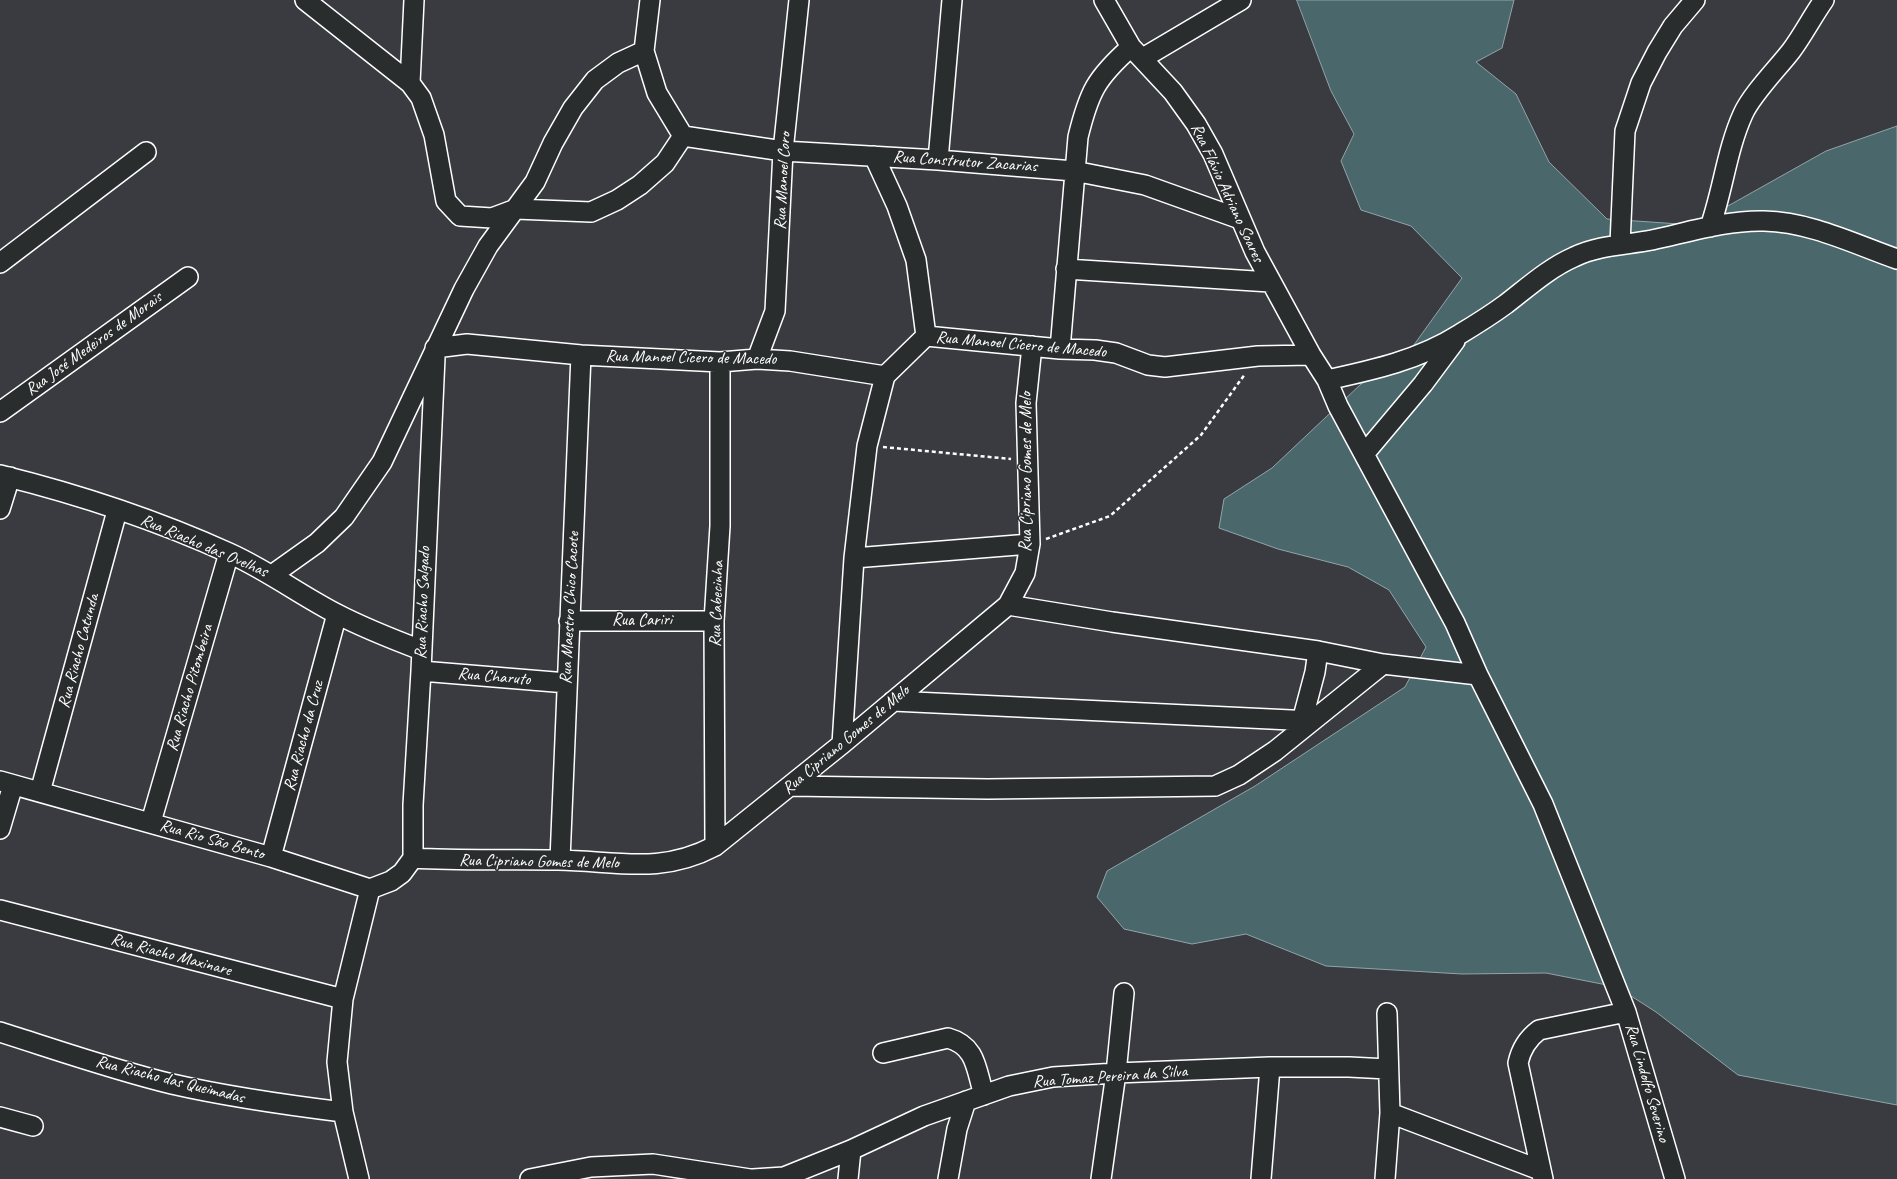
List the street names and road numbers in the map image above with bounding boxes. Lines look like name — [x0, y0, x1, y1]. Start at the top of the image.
street label: Rua Flávio Adriano Soares — [1186, 120, 1268, 266]
street label: Rua Manoel Coro — [770, 132, 796, 230]
street label: Rua Construtor Zacarias — [892, 147, 1038, 177]
street label: Rua José Medeiros de Morais — [22, 288, 166, 400]
street label: Rua Manoel Cícero de Macedo — [935, 327, 1107, 363]
street label: Rua Manoel Cícero de Macedo — [605, 346, 777, 370]
street label: Rua Cipriano Gomes de Melo — [1017, 392, 1037, 552]
street label: Rua Riacho das Ovelhas — [137, 510, 271, 582]
street label: Rua Maestro Chico Cacote — [556, 531, 584, 685]
street label: Rua Riacho Salgado — [411, 546, 435, 660]
street label: Rua Cabecinha — [705, 561, 729, 647]
street label: Rua Riacho Catunda — [54, 592, 104, 710]
street label: Rua Cariri — [612, 611, 672, 631]
street label: Rua Riacho Pitombeira — [162, 622, 218, 754]
street label: Rua Charuto — [457, 664, 531, 690]
street label: Rua Riacho da Cruz — [280, 679, 328, 793]
street label: Rua Cipriano Gomes de Melo — [778, 681, 914, 799]
street label: Rua Rio São Bento — [157, 815, 267, 865]
street label: Rua Cipriano Gomes de Melo — [459, 850, 619, 874]
street label: Rua Riacho Maxinare — [109, 929, 233, 981]
street label: Rua Lindolfo Severino — [1620, 1021, 1674, 1145]
street label: Rua Riacho das Queimadas — [93, 1052, 247, 1108]
street label: Rua Tomaz Pereira da Silva — [1032, 1061, 1188, 1093]

